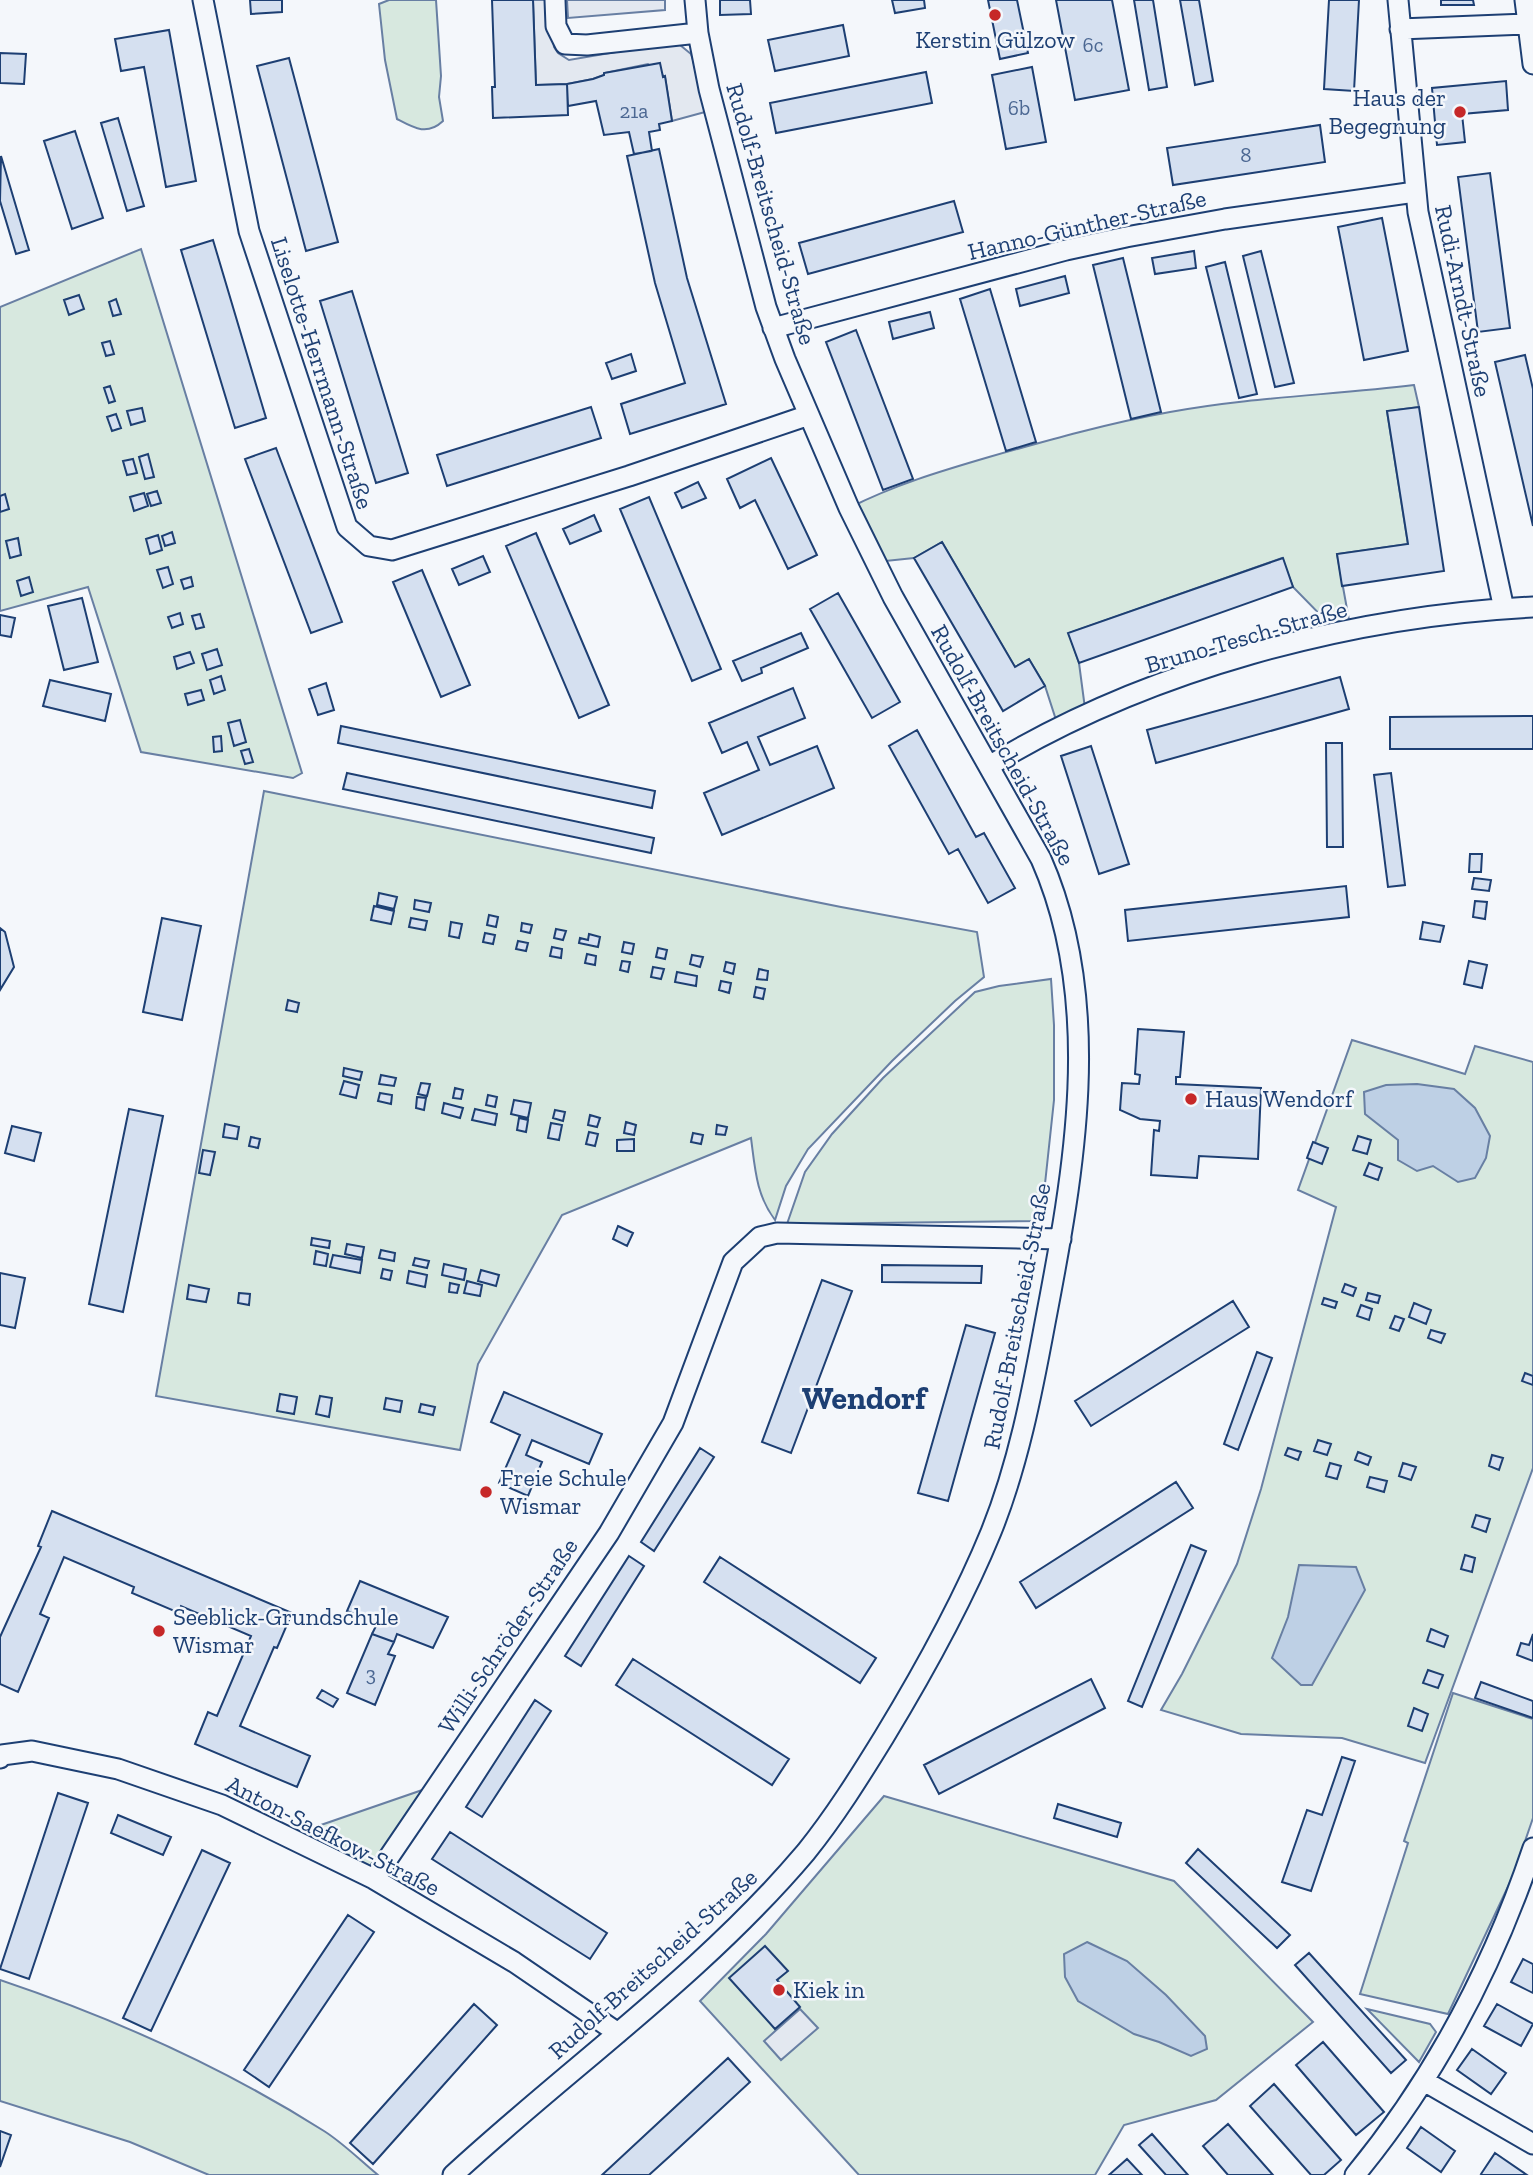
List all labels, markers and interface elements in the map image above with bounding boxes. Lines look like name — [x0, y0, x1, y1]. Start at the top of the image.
marker: Kerstin Gülzow — [987, 7, 1003, 23]
place label: Kerstin Gülzow — [915, 25, 1075, 54]
house number: 6c — [1083, 32, 1103, 57]
street label: Rudolf-Breitscheid-Straße — [720, 80, 823, 348]
place label: Haus der Begegnung — [1329, 83, 1446, 140]
house number: 6b — [1008, 95, 1030, 120]
house number: 21a — [619, 98, 649, 123]
marker: Haus der Begegnung — [1452, 104, 1468, 120]
house number: 8 — [1240, 142, 1252, 167]
street label: Hanno-Günther-Straße — [965, 183, 1209, 266]
street label: Rudi-Arndt-Straße — [1429, 202, 1498, 400]
street label: Liselotte-Herrmann-Straße — [265, 233, 380, 513]
street label: Bruno-Tesch-Straße — [1142, 594, 1350, 679]
street label: Rudolf-Breitscheid-Straße — [925, 619, 1082, 870]
place label: Haus Wendorf — [1205, 1084, 1355, 1113]
marker: Haus Wendorf — [1183, 1091, 1199, 1107]
street label: Rudolf-Breitscheid-Straße — [976, 1180, 1057, 1452]
district label: Wendorf — [802, 1379, 929, 1417]
place label: Freie Schule Wismar — [500, 1463, 627, 1520]
marker: Freie Schule Wismar — [478, 1484, 494, 1500]
street label: Willi-Schröder-Straße — [432, 1533, 584, 1739]
place label: Seeblick-Grundschule Wismar — [173, 1602, 399, 1659]
marker: Seeblick-Grundschule Wismar — [151, 1623, 167, 1639]
house number: 3 — [366, 1661, 376, 1686]
street label: Anton-Saefkow-Straße — [222, 1769, 445, 1902]
street label: Rudolf-Breitscheid-Straße — [542, 1862, 763, 2065]
place label: Kiek in — [793, 1975, 865, 2004]
marker: Kiek in — [771, 1982, 787, 1998]

